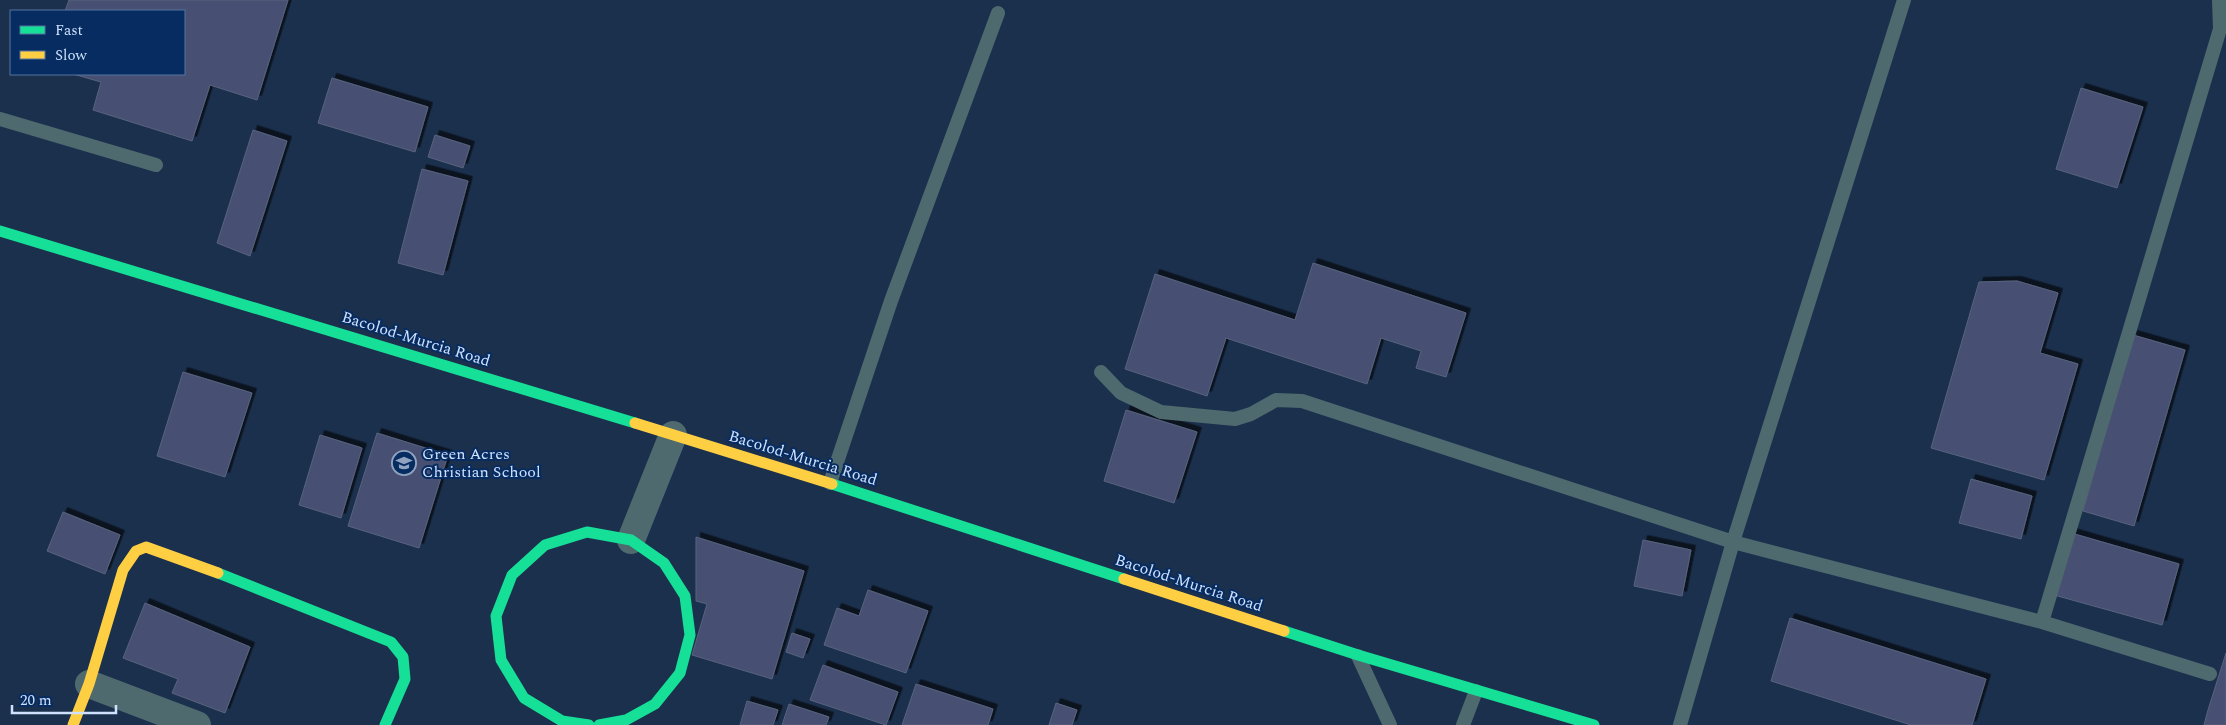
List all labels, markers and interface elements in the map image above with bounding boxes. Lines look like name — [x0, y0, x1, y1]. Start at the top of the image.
legend — [10, 10, 185, 75]
text: Fast — [55, 19, 83, 42]
text: Slow — [55, 44, 87, 67]
street label: Bacolod-Murcia Road — [339, 305, 493, 373]
street label: Bacolod-Murcia Road — [726, 424, 880, 492]
place label: Green Acres Christian School — [422, 442, 541, 484]
school or university icon: Green Acres Christian School — [391, 450, 417, 476]
street label: Bacolod-Murcia Road — [1112, 548, 1266, 618]
scale bar — [12, 682, 116, 714]
text: 20 m — [20, 689, 52, 712]

